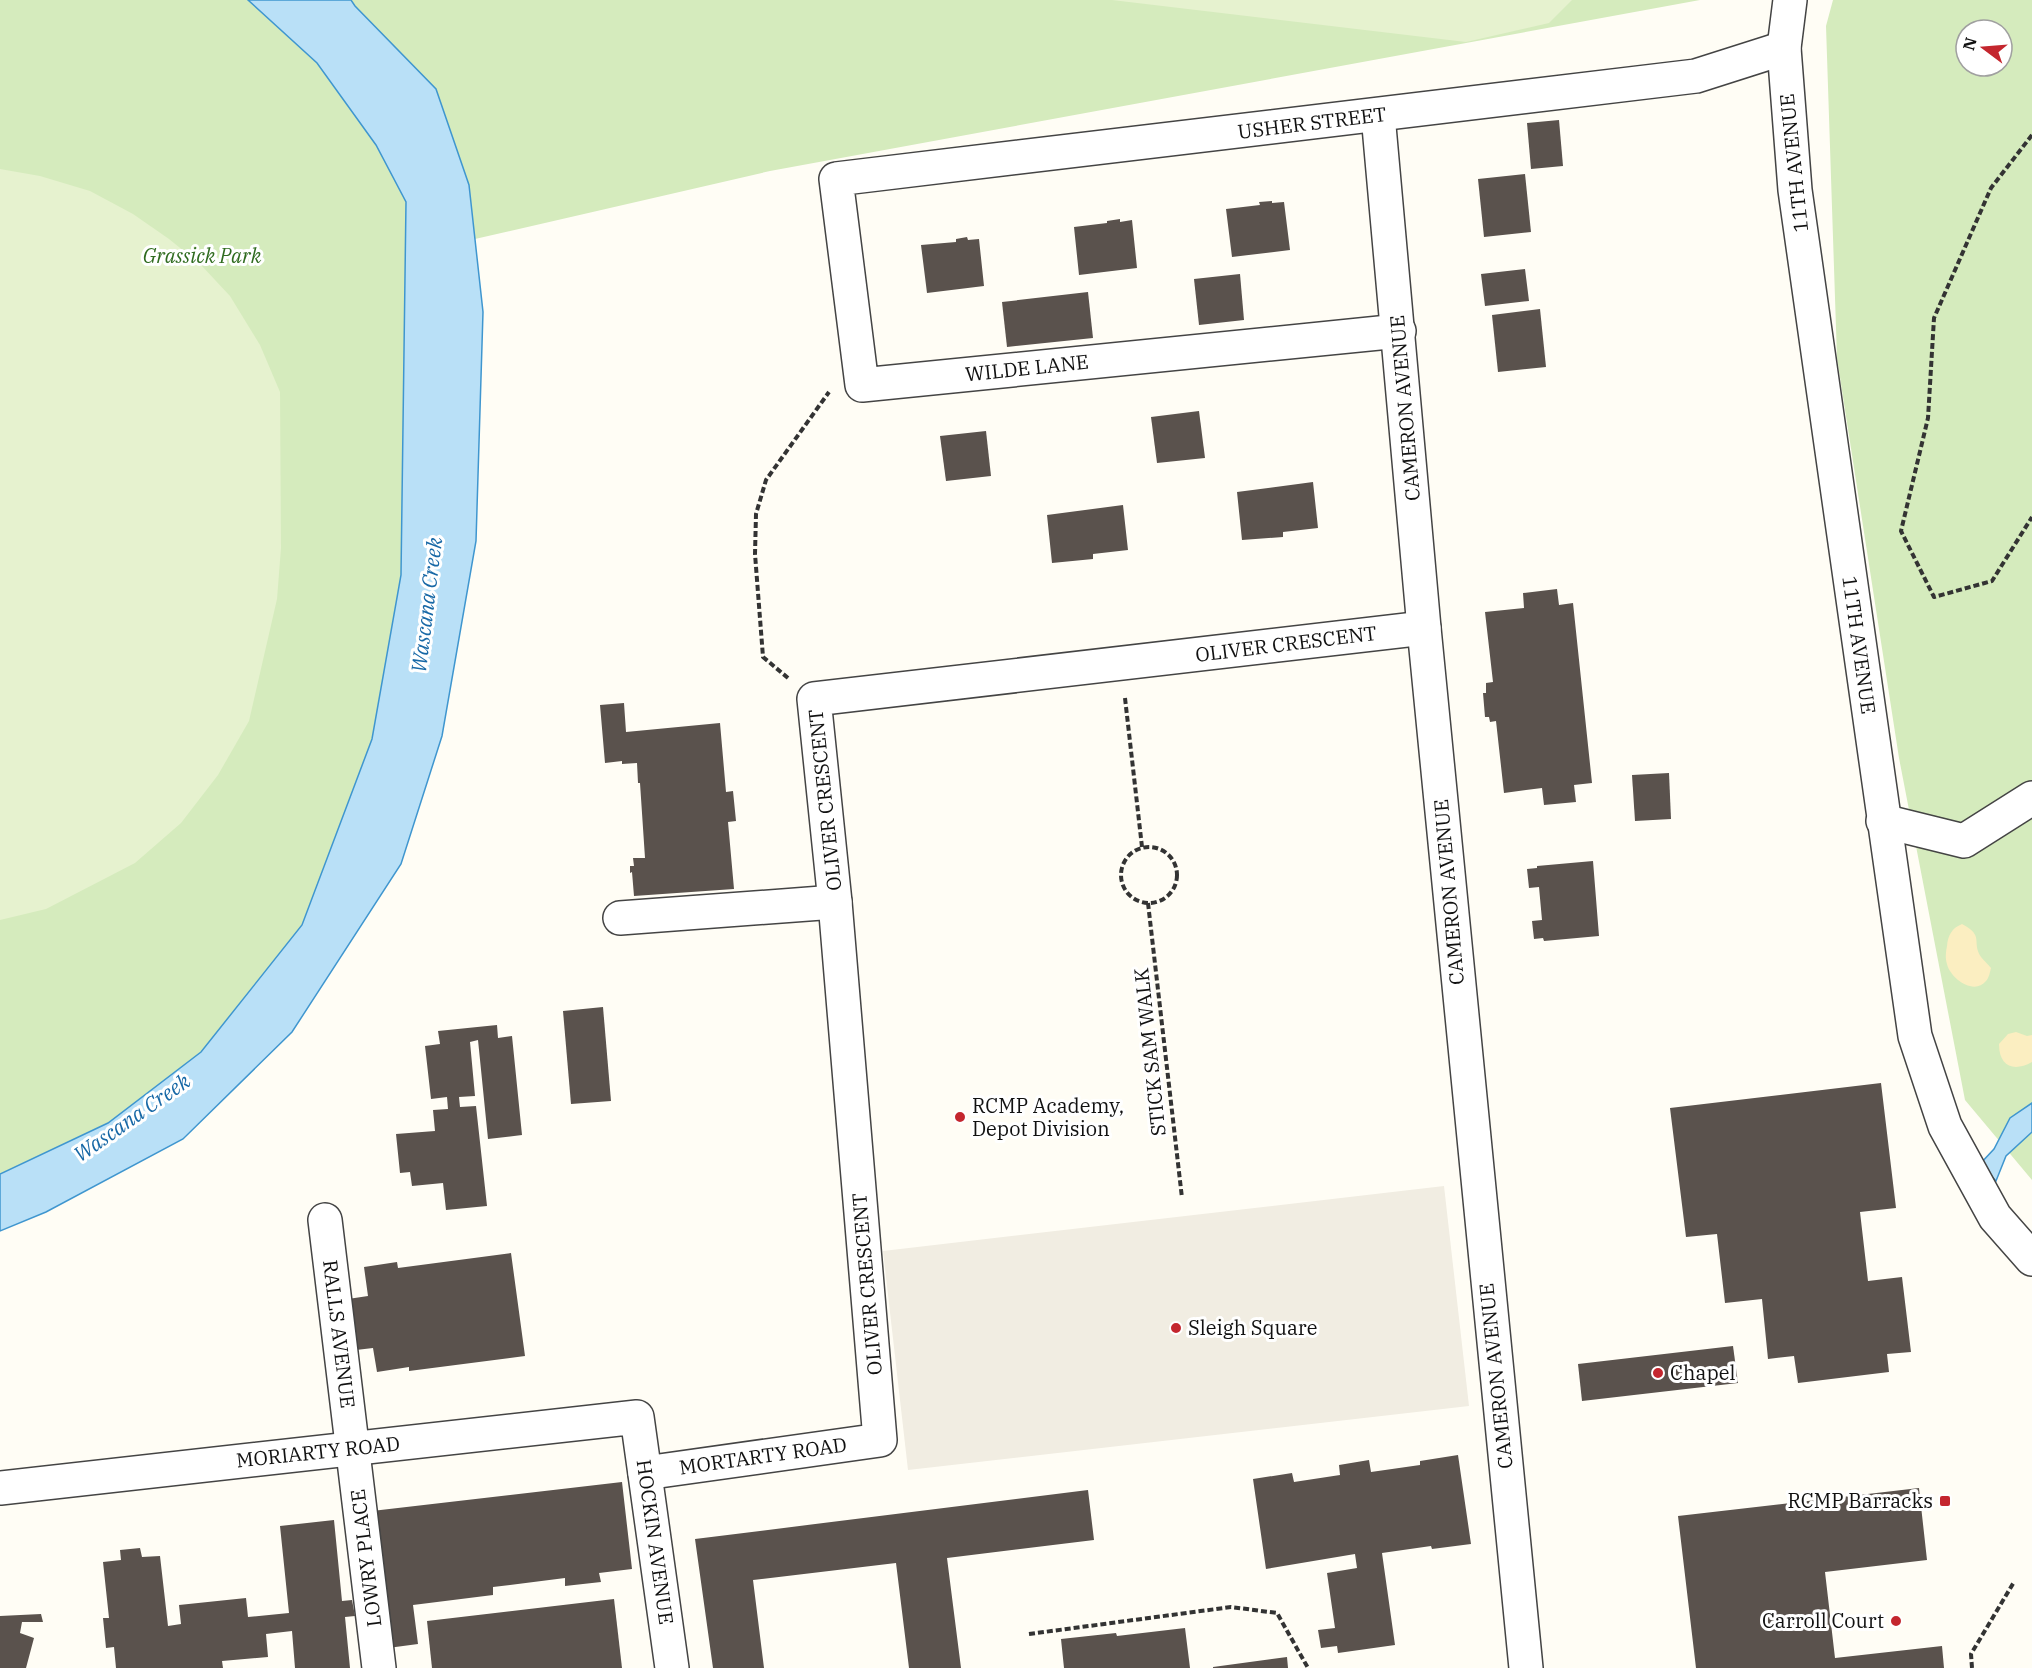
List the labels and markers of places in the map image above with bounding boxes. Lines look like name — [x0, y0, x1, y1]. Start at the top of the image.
place label: RCMP Academy, Depot Division — [972, 1092, 1124, 1142]
marker: RCMP Academy, Depot Division — [953, 1110, 967, 1124]
place label: Sleigh Square — [1188, 1314, 1317, 1341]
marker: Sleigh Square — [1169, 1321, 1183, 1335]
place label: Chapel — [1670, 1359, 1736, 1386]
marker: Chapel — [1651, 1366, 1665, 1380]
place label: RCMP Barracks — [1787, 1487, 1933, 1514]
marker: RCMP Barracks — [1938, 1494, 1952, 1508]
place label: Carroll Court — [1762, 1607, 1884, 1634]
marker: Carroll Court — [1889, 1614, 1903, 1628]

